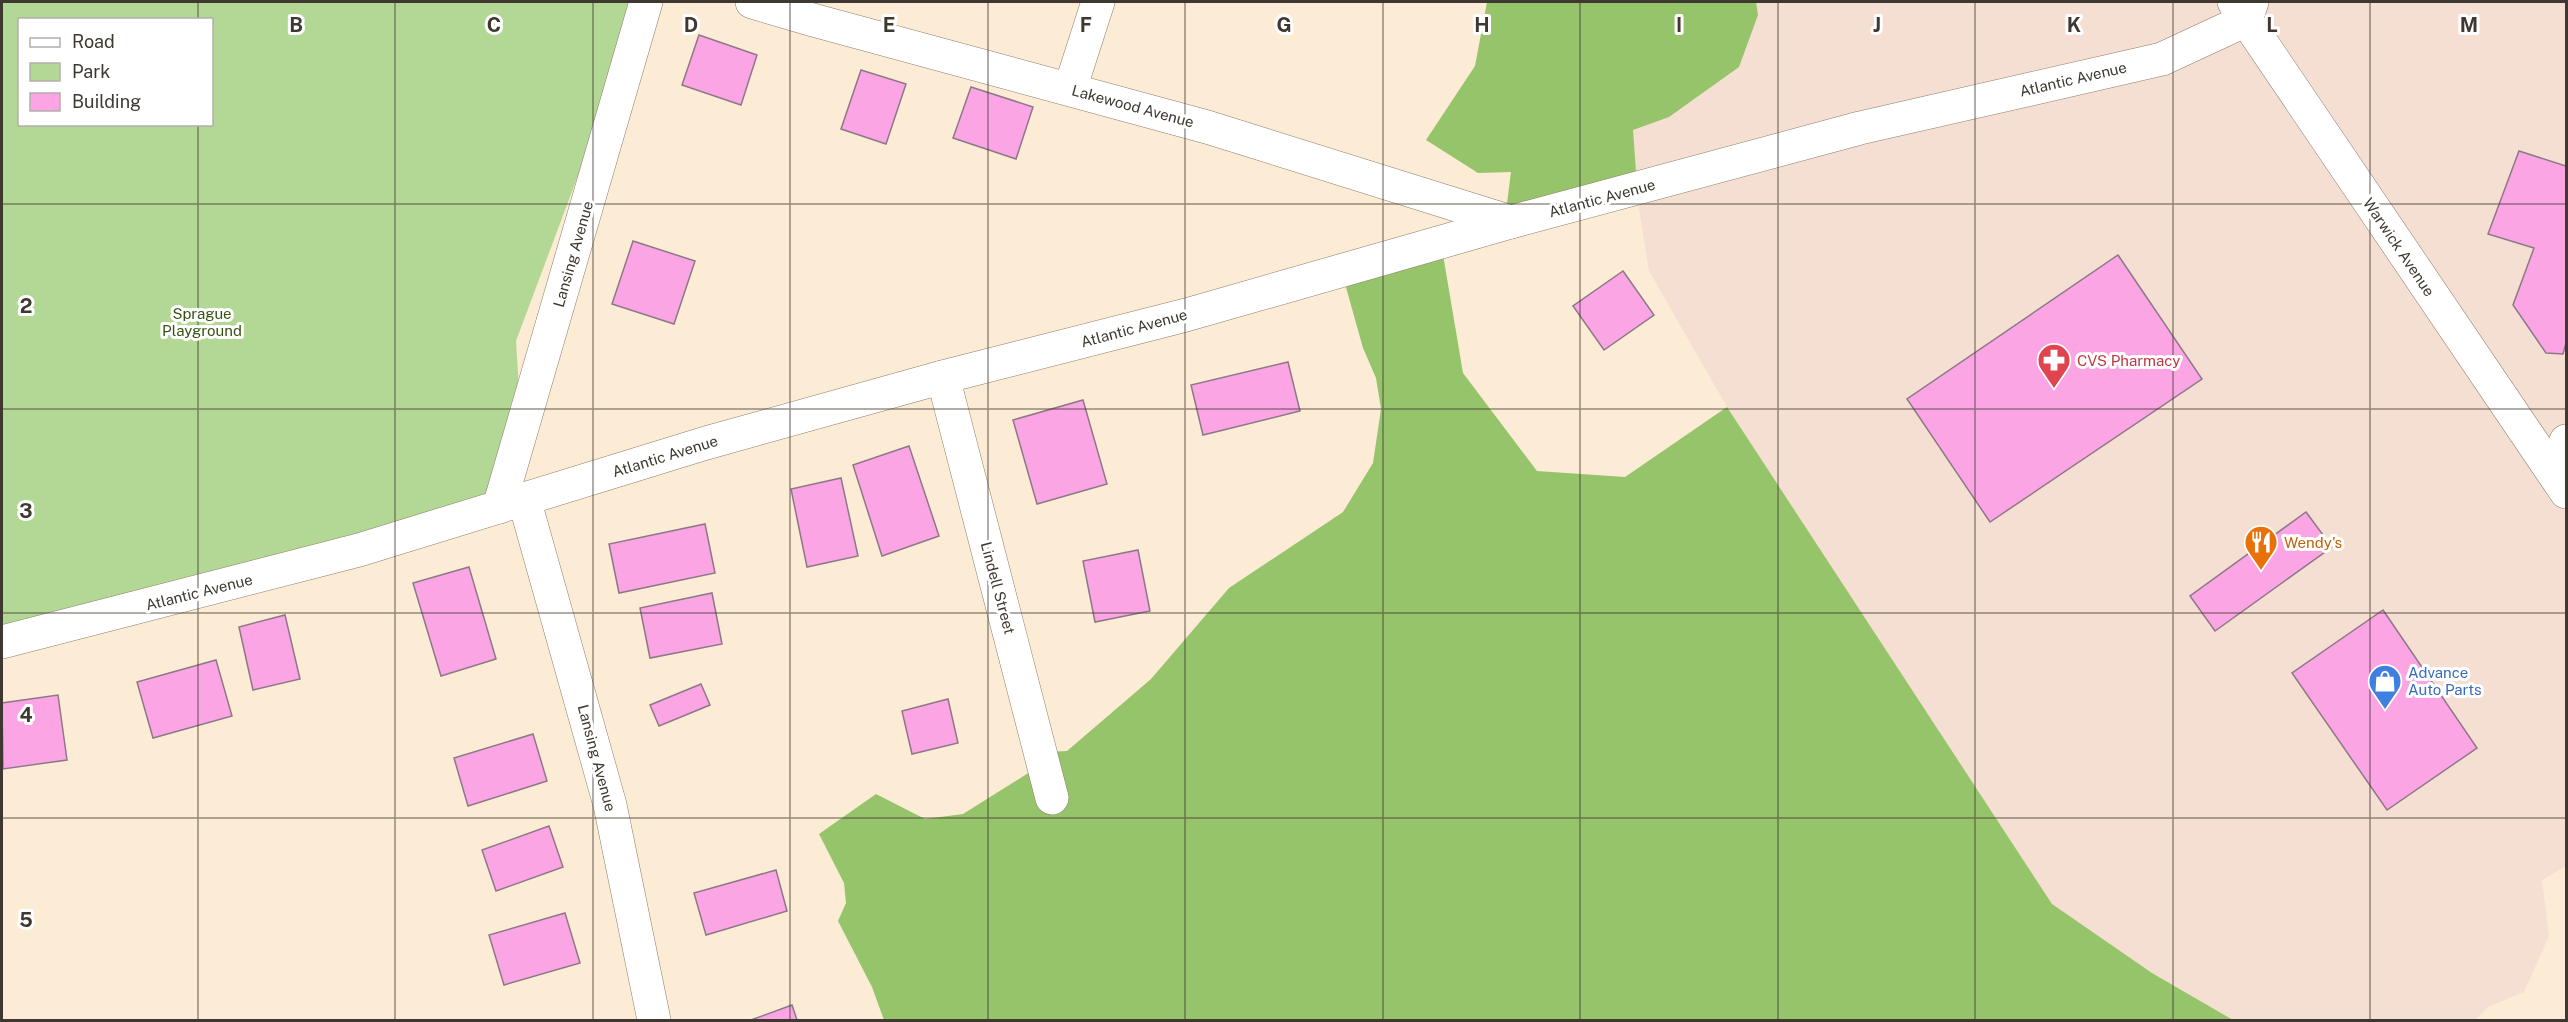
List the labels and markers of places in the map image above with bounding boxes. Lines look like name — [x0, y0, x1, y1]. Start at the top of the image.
pharmacy icon: CVS Pharmacy — [2036, 342, 2072, 389]
place label: CVS Pharmacy — [2077, 352, 2180, 369]
restaurant icon: Wendy's — [2243, 524, 2279, 571]
place label: Wendy's — [2284, 534, 2342, 551]
shop icon: Advance Auto Parts — [2367, 663, 2403, 710]
place label: Advance Auto Parts — [2408, 664, 2482, 698]

